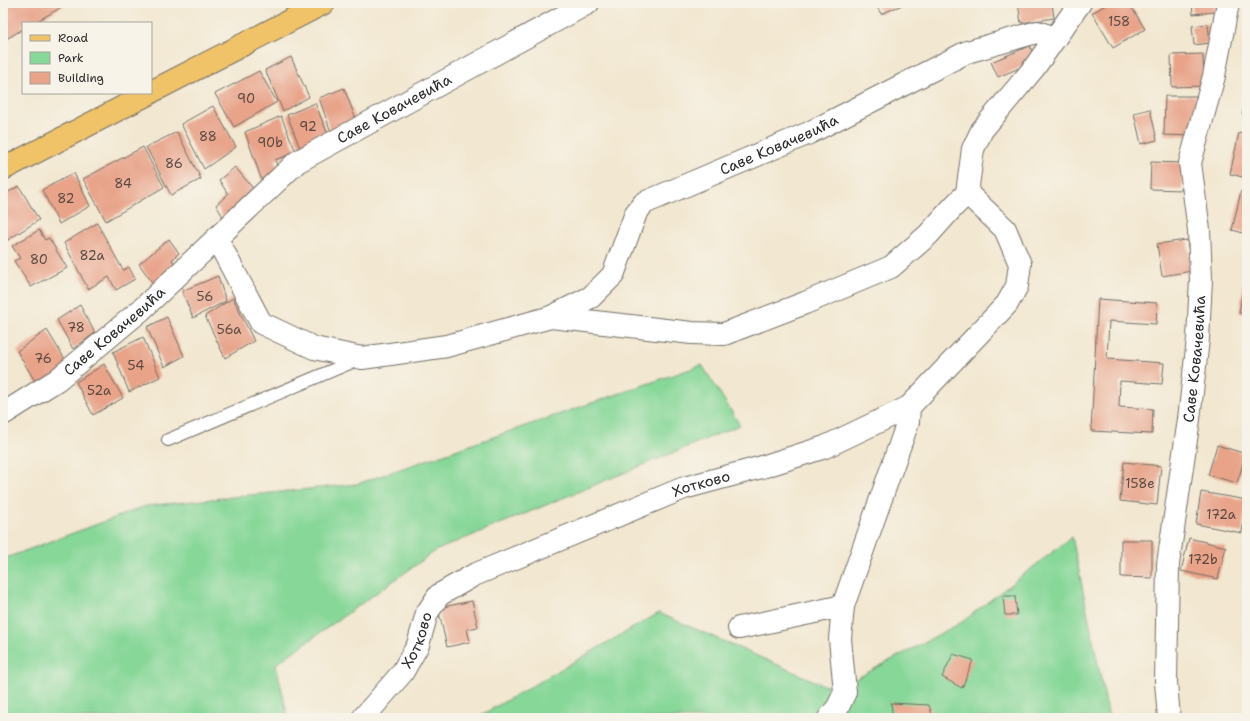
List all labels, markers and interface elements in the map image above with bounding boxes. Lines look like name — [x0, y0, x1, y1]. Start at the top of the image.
house number: 158 — [1108, 13, 1130, 30]
legend — [22, 22, 152, 94]
text: Road — [58, 30, 89, 46]
text: Park — [58, 50, 84, 66]
street label: Саве Ковачевића — [333, 69, 456, 148]
text: Building — [58, 70, 104, 86]
house number: 90 — [237, 90, 255, 107]
street label: Саве Ковачевића — [717, 109, 842, 180]
house number: 92 — [299, 118, 317, 135]
house number: 88 — [199, 128, 217, 145]
house number: 90b — [257, 134, 283, 151]
house number: 86 — [165, 155, 183, 172]
house number: 84 — [114, 175, 132, 192]
house number: 82 — [57, 190, 75, 207]
house number: 82a — [79, 247, 105, 264]
house number: 80 — [30, 251, 48, 268]
street label: Саве Ковачевића — [59, 282, 170, 380]
house number: 56 — [197, 288, 213, 305]
street label: Саве Ковачевића — [1179, 294, 1210, 424]
house number: 78 — [67, 319, 85, 336]
house number: 56a — [217, 321, 241, 338]
house number: 76 — [34, 350, 52, 367]
house number: 54 — [128, 357, 144, 374]
house number: 52a — [87, 382, 111, 399]
street label: Хотково — [669, 466, 732, 502]
house number: 158e — [1125, 475, 1155, 492]
house number: 172a — [1206, 506, 1236, 523]
house number: 172b — [1188, 551, 1218, 568]
street label: Хотково — [397, 610, 437, 672]

